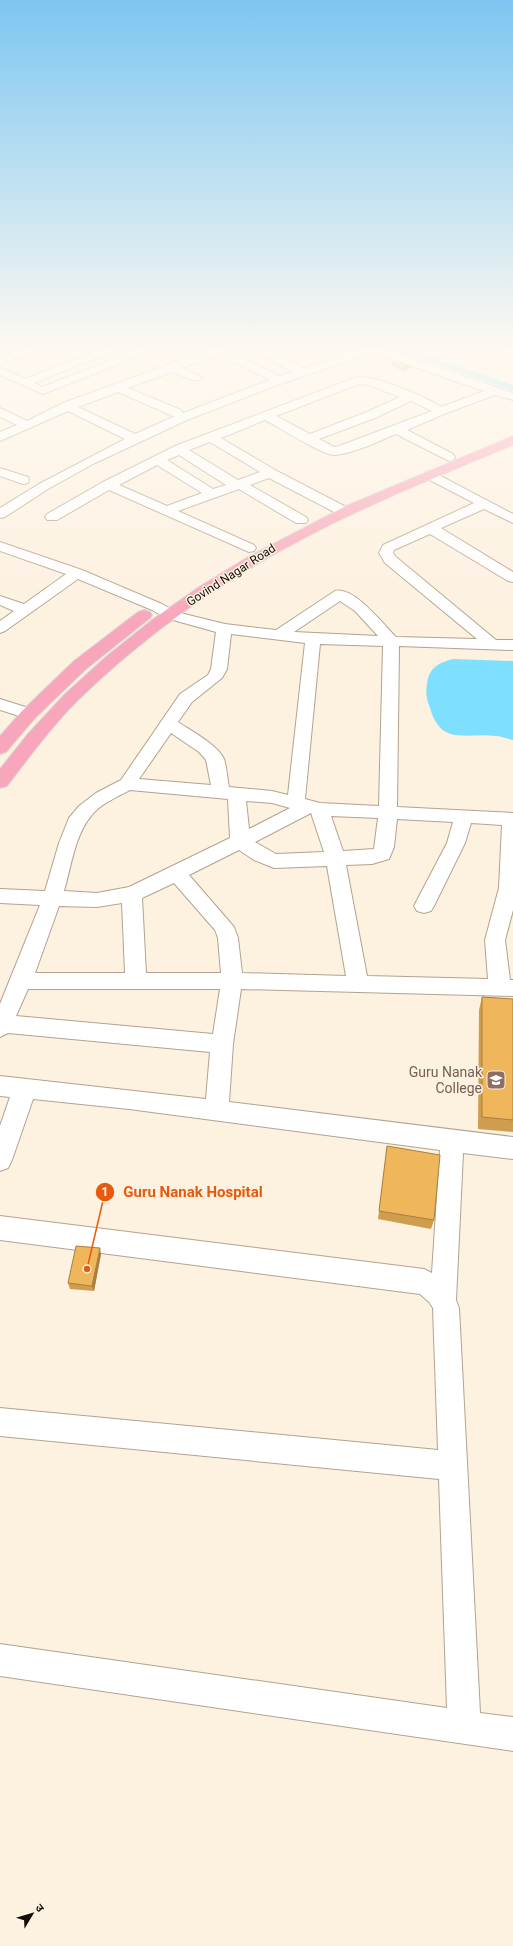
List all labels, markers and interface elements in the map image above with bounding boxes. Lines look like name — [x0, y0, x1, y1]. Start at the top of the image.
street label: Govind Nagar Road — [184, 541, 278, 609]
place label: Guru Nanak College — [409, 1064, 483, 1096]
school or university icon: Guru Nanak College — [485, 1069, 507, 1091]
callout: Guru Nanak Hospital — [95, 1179, 270, 1206]
text: Guru Nanak Hospital — [123, 1183, 263, 1201]
text: 1 — [102, 1185, 108, 1199]
north arrow — [12, 1894, 52, 1934]
text: उ — [32, 1902, 47, 1915]

